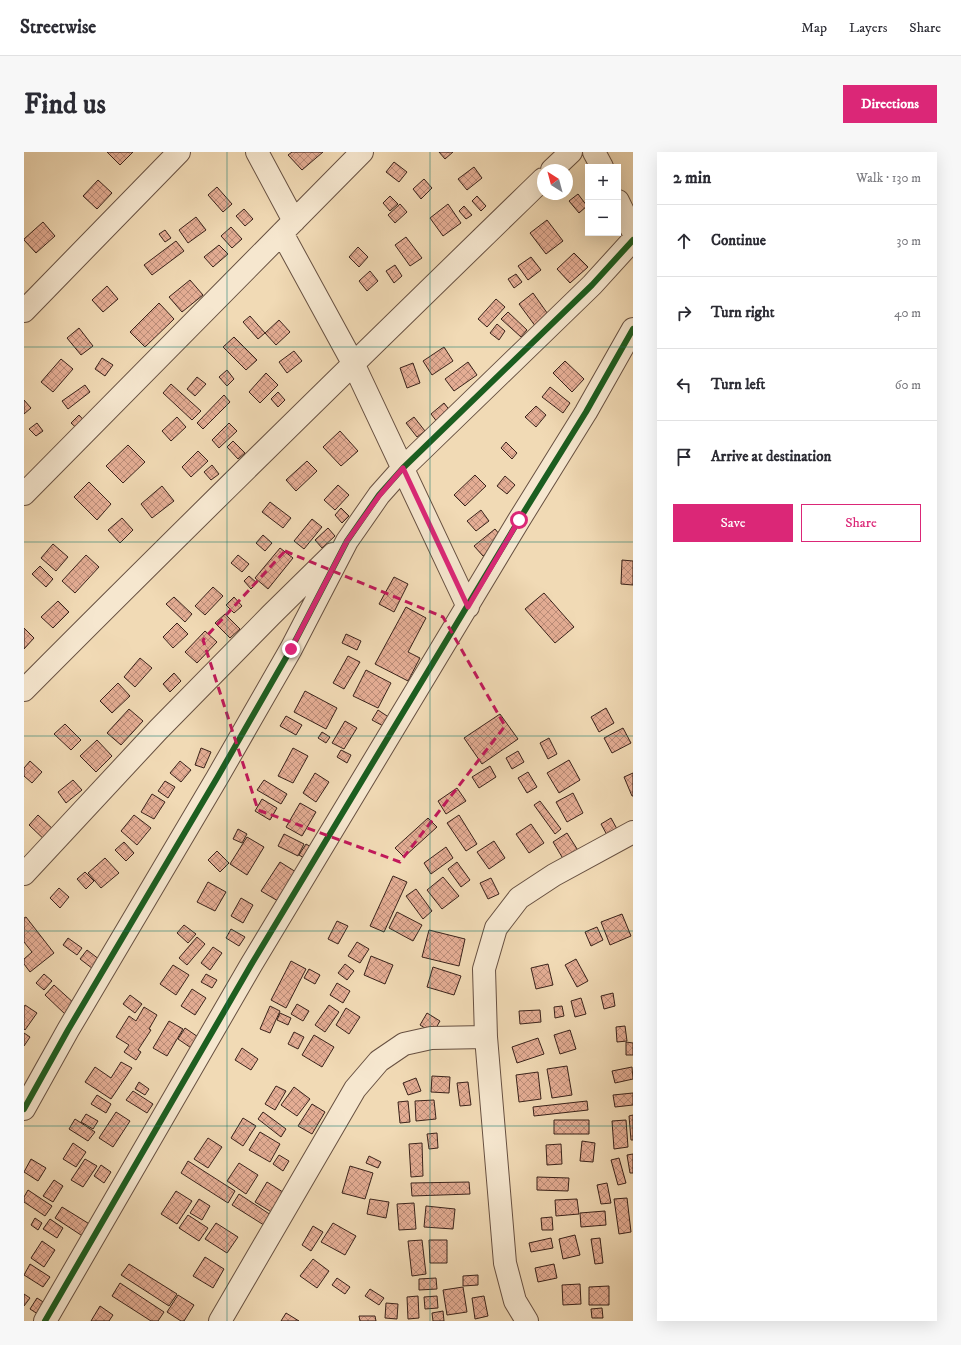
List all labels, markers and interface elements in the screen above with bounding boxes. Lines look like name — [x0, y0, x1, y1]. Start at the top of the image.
text: Streetwise — [20, 16, 96, 39]
text: Map — [801, 19, 827, 37]
text: Layers — [849, 19, 887, 37]
text: Share — [909, 19, 941, 37]
button: Directions — [843, 85, 937, 123]
text: Find us — [24, 87, 106, 122]
north arrow — [537, 164, 573, 200]
map controls — [585, 164, 621, 236]
button: + — [585, 164, 621, 200]
text: 2 min — [673, 167, 711, 189]
text: Walk · 130 m — [856, 170, 921, 186]
button: − — [585, 200, 621, 236]
icon: ahead — [673, 230, 695, 252]
text: Continue — [711, 231, 766, 250]
text: 30 m — [897, 233, 921, 249]
icon: right — [673, 302, 695, 324]
text: Turn right — [711, 303, 774, 322]
text: 40 m — [894, 305, 921, 321]
icon: left — [673, 374, 695, 396]
text: Turn left — [711, 375, 765, 394]
text: 60 m — [895, 377, 921, 393]
icon: arrive — [673, 446, 695, 468]
text: Arrive at destination — [711, 447, 831, 466]
button: Save — [673, 504, 793, 542]
button: Share — [801, 504, 921, 542]
route start — [510, 511, 528, 529]
route end — [282, 640, 300, 658]

